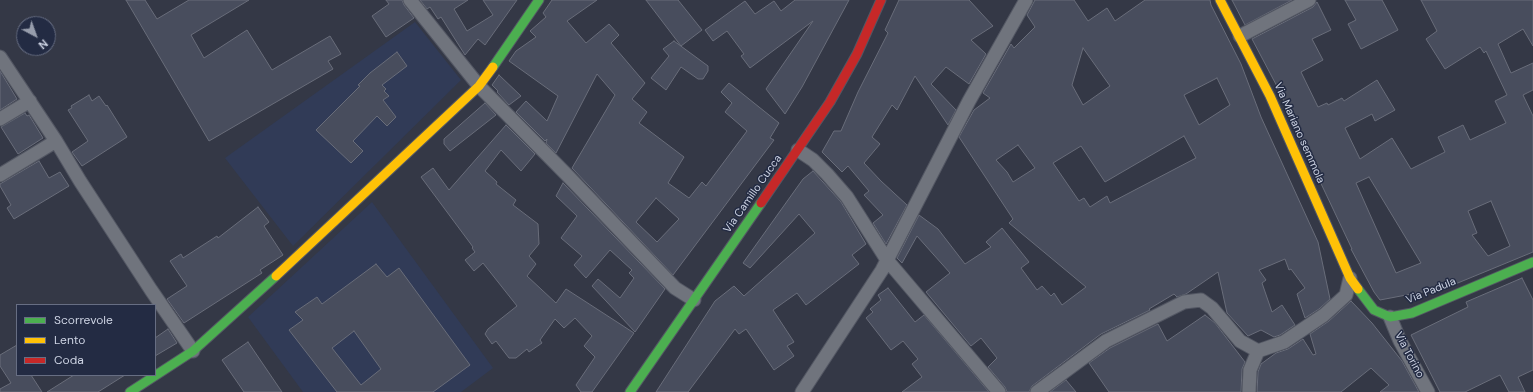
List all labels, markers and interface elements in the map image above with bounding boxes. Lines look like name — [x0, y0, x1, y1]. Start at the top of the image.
north arrow — [16, 16, 56, 56]
text: N — [36, 36, 51, 52]
street label: Via Mariano semmola — [1271, 81, 1327, 185]
street label: Via Camillo Cucca — [721, 152, 785, 236]
street label: Via Padula — [1404, 275, 1458, 307]
legend — [16, 304, 156, 376]
text: Scorrevole — [54, 312, 113, 328]
street label: Via Torino — [1391, 330, 1427, 380]
text: Lento — [54, 332, 85, 348]
text: Coda — [54, 352, 84, 368]

